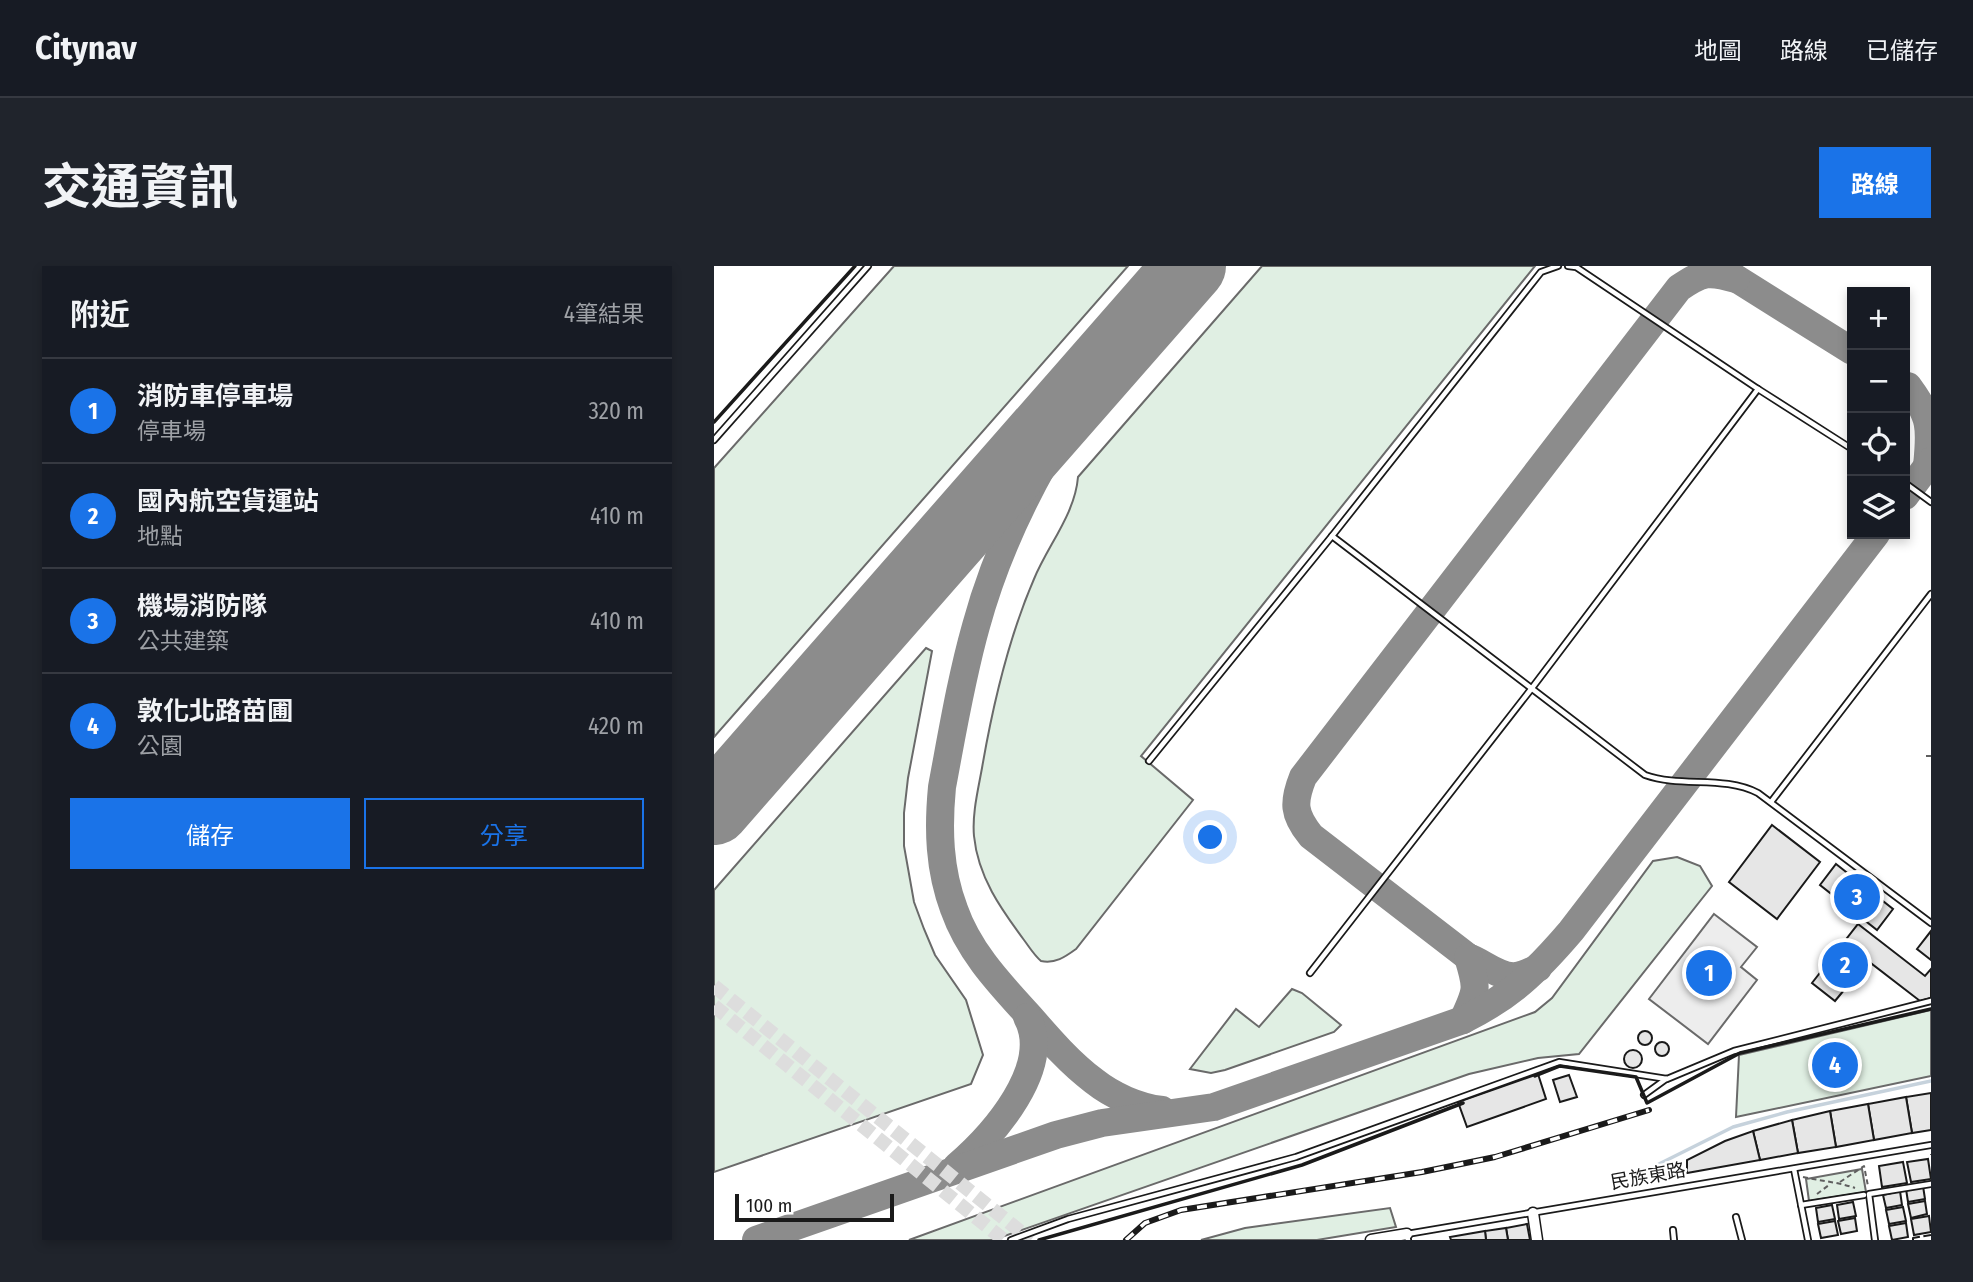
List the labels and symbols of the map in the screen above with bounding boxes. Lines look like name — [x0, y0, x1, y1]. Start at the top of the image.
your location — [1193, 820, 1227, 854]
pin: 3 — [1834, 871, 1880, 923]
pin: 2 — [1822, 939, 1868, 991]
pin: 1 — [1686, 947, 1732, 999]
pin: 4 — [1812, 1039, 1858, 1091]
street label: 民族東路 — [1609, 1158, 1687, 1194]
scale bar — [735, 1191, 894, 1223]

